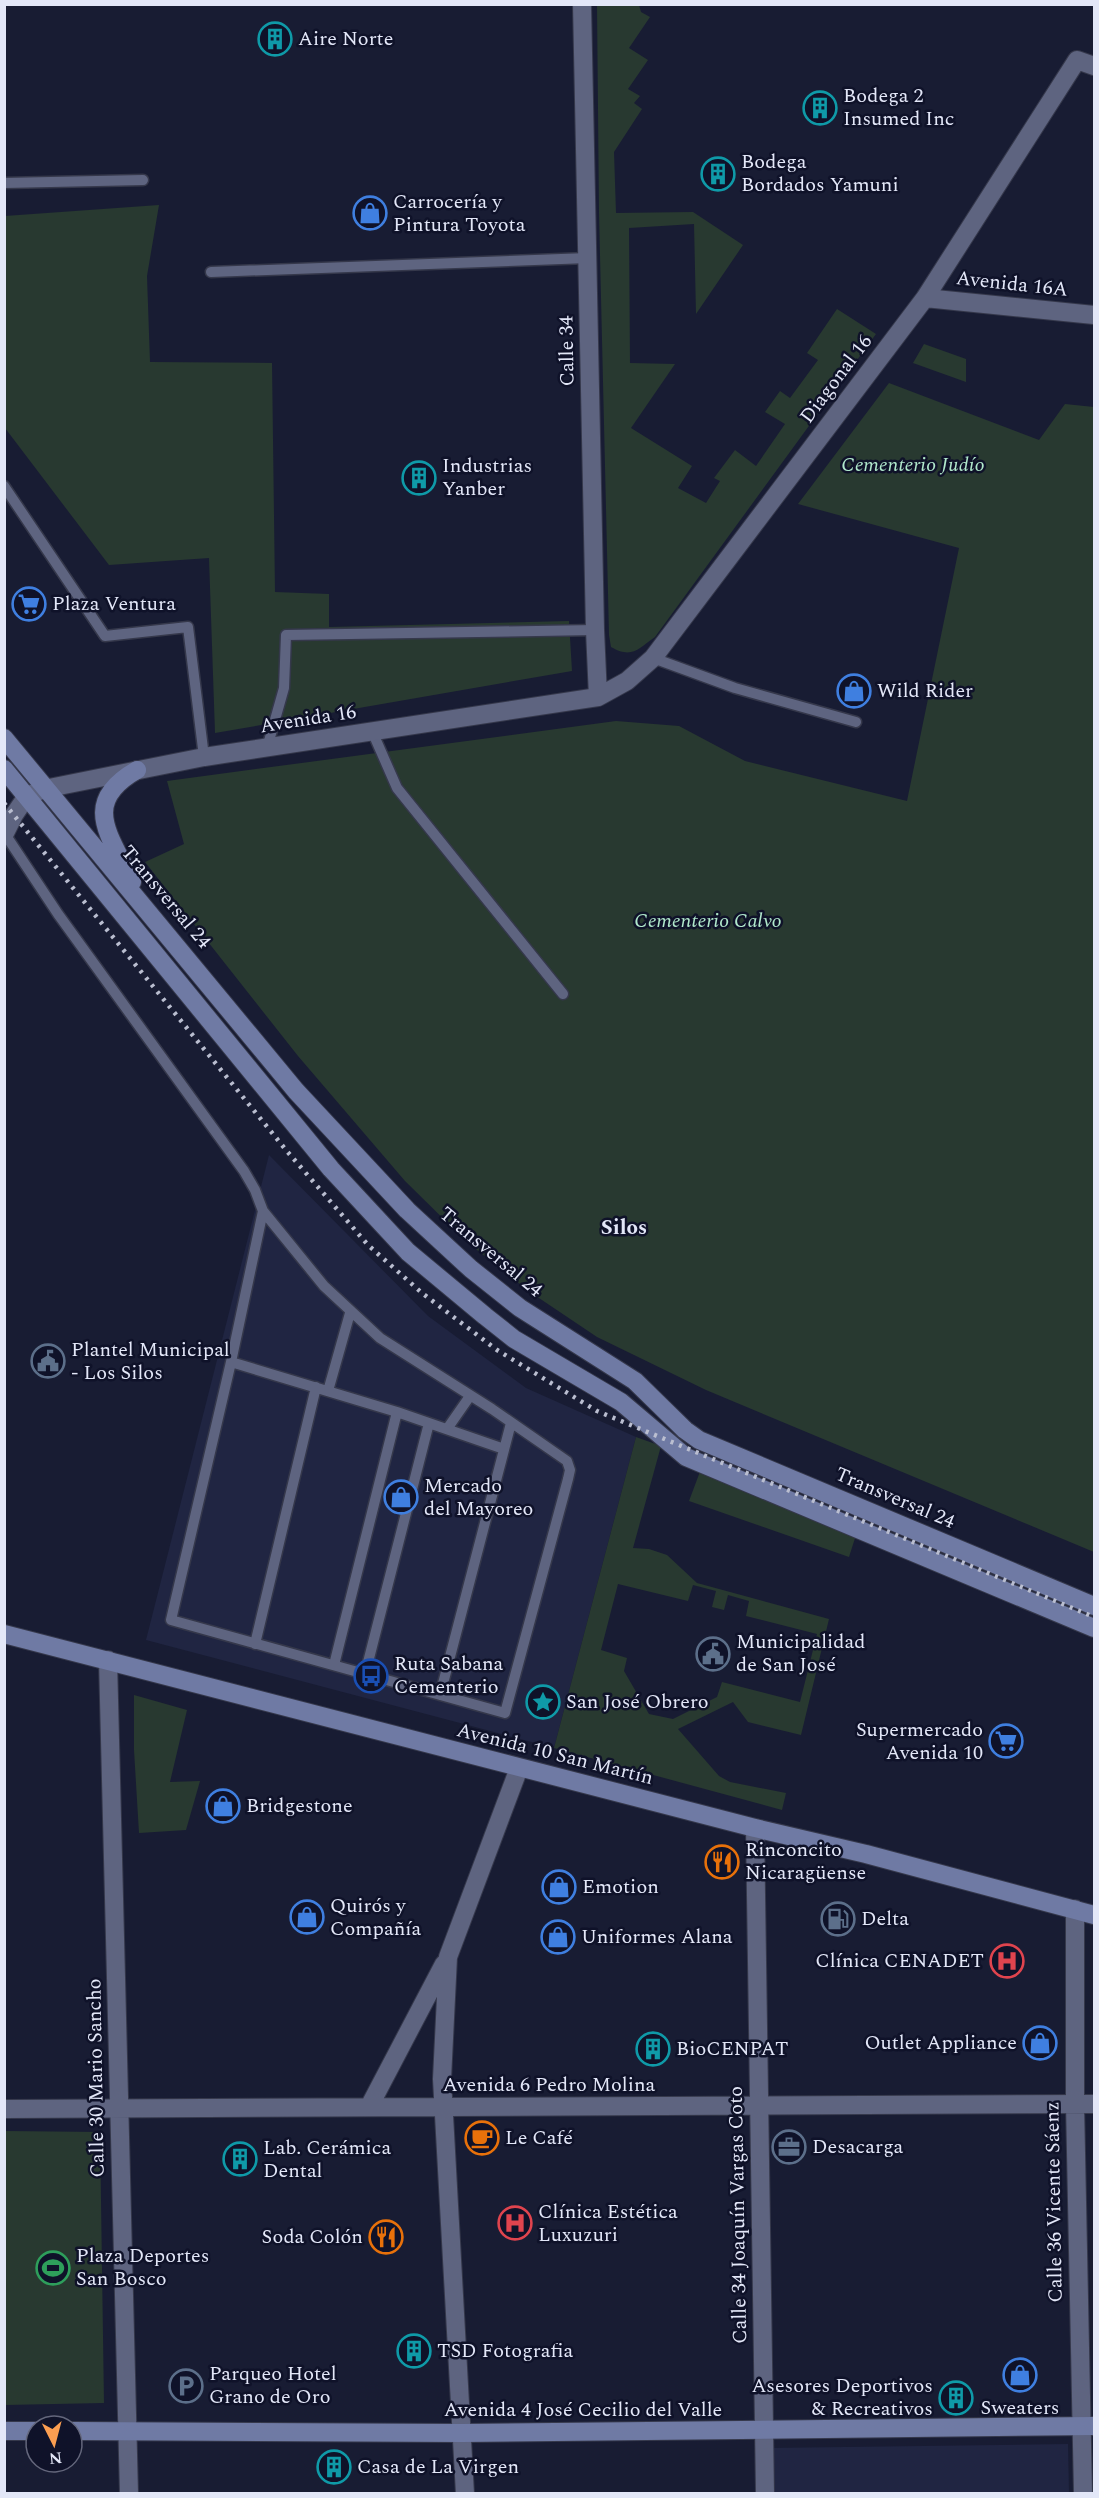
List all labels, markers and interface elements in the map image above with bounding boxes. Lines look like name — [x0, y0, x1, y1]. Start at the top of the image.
building icon: Aire Norte — [257, 21, 293, 57]
place label: Aire Norte — [298, 24, 393, 54]
place label: Bodega 2 Insumed Inc — [843, 81, 954, 134]
building icon: Bodega 2 Insumed Inc — [802, 90, 838, 126]
place label: Bodega Bordados Yamuni — [741, 147, 899, 200]
building icon: Bodega Bordados Yamuni — [700, 156, 736, 192]
place label: Carrocería y Pintura Toyota — [393, 187, 526, 240]
shop icon: Carrocería y Pintura Toyota — [352, 195, 388, 231]
street label: Avenida 16A — [955, 263, 1069, 305]
street label: Calle 34 — [551, 315, 583, 387]
street label: Diagonal 16 — [792, 328, 880, 430]
park label: Cementerio Judío — [841, 450, 985, 480]
place label: Industrias Yanber — [442, 451, 532, 504]
building icon: Industrias Yanber — [401, 460, 437, 496]
supermarket icon: Plaza Ventura — [11, 586, 47, 622]
place label: Plaza Ventura — [52, 589, 176, 619]
shop icon: Wild Rider — [836, 673, 872, 709]
place label: Wild Rider — [877, 676, 973, 706]
street label: Avenida 16 — [258, 697, 358, 741]
street label: Transversal 24 — [114, 839, 218, 955]
park label: Cementerio Calvo — [634, 906, 782, 936]
street label: Transversal 24 — [433, 1200, 549, 1304]
district label: Silos — [601, 1212, 647, 1244]
place label: Plantel Municipal - Los Silos — [71, 1335, 230, 1388]
public building icon: Plantel Municipal - Los Silos — [30, 1343, 66, 1379]
street label: Transversal 24 — [830, 1459, 960, 1537]
place label: Mercado del Mayoreo — [424, 1471, 533, 1524]
shop icon: Mercado del Mayoreo — [383, 1479, 419, 1515]
place label: Municipalidad de San José — [736, 1627, 865, 1680]
public building icon: Municipalidad de San José — [695, 1636, 731, 1672]
place label: Ruta Sabana Cementerio — [394, 1649, 504, 1702]
bus stop icon: Ruta Sabana Cementerio — [353, 1658, 389, 1694]
place icon: San José Obrero — [525, 1684, 561, 1720]
place label: San José Obrero — [566, 1687, 709, 1717]
street label: Avenida 10 San Martín — [454, 1715, 656, 1793]
place label: Supermercado Avenida 10 — [856, 1715, 983, 1768]
supermarket icon: Supermercado Avenida 10 — [988, 1723, 1024, 1759]
shop icon: Bridgestone — [205, 1788, 241, 1824]
place label: Bridgestone — [246, 1791, 353, 1821]
place label: Rinconcito Nicaragüense — [745, 1835, 866, 1888]
restaurant icon: Rinconcito Nicaragüense — [704, 1844, 740, 1880]
shop icon: Emotion — [541, 1869, 577, 1905]
place label: Emotion — [582, 1872, 659, 1902]
place label: Quirós y Compañía — [330, 1891, 422, 1944]
shop icon: Quirós y Compañía — [289, 1899, 325, 1935]
fuel station icon: Delta — [820, 1901, 856, 1937]
place label: Delta — [861, 1904, 909, 1934]
shop icon: Uniformes Alana — [540, 1919, 576, 1955]
place label: Uniformes Alana — [581, 1922, 733, 1952]
hospital icon: Clínica CENADET — [989, 1943, 1025, 1979]
place label: Clínica CENADET — [815, 1946, 984, 1976]
street label: Calle 30 Mario Sancho — [79, 1978, 113, 2178]
shop icon: Outlet Appliance — [1022, 2025, 1058, 2061]
place label: Outlet Appliance — [864, 2028, 1017, 2058]
building icon: BioCENPAT — [635, 2031, 671, 2067]
place label: BioCENPAT — [676, 2034, 789, 2064]
street label: Avenida 6 Pedro Molina — [443, 2070, 656, 2100]
street label: Calle 34 Joaquín Vargas Coto — [721, 2086, 755, 2344]
street label: Calle 36 Vicente Sáenz — [1037, 2101, 1071, 2303]
cafe icon: Le Café — [464, 2120, 500, 2156]
place label: Le Café — [505, 2123, 573, 2153]
office icon: Desacarga — [771, 2129, 807, 2165]
place label: Desacarga — [812, 2132, 904, 2162]
place label: Lab. Cerámica Dental — [263, 2133, 391, 2186]
building icon: Lab. Cerámica Dental — [222, 2141, 258, 2177]
place label: Clínica Estética Luxuzuri — [538, 2197, 678, 2250]
hospital icon: Clínica Estética Luxuzuri — [497, 2205, 533, 2241]
restaurant icon: Soda Colón — [368, 2219, 404, 2255]
place label: Soda Colón — [261, 2222, 363, 2252]
place label: Plaza Deportes San Bosco — [76, 2241, 209, 2294]
sports icon: Plaza Deportes San Bosco — [35, 2250, 71, 2286]
building icon: TSD Fotografia — [396, 2333, 432, 2369]
place label: TSD Fotografia — [437, 2336, 573, 2366]
shop icon: Sweaters — [1002, 2357, 1038, 2393]
place label: Parqueo Hotel Grano de Oro — [209, 2359, 337, 2412]
parking icon: Parqueo Hotel Grano de Oro — [168, 2368, 204, 2404]
place label: Asesores Deportivos & Recreativos — [751, 2371, 933, 2424]
building icon: Asesores Deportivos & Recreativos — [938, 2380, 974, 2416]
place label: Sweaters — [981, 2393, 1059, 2423]
street label: Avenida 4 José Cecilio del Valle — [444, 2395, 722, 2425]
north arrow — [24, 2414, 84, 2474]
text: N — [48, 2445, 63, 2471]
building icon: Casa de La Virgen — [316, 2449, 352, 2485]
place label: Casa de La Virgen — [357, 2452, 519, 2482]

